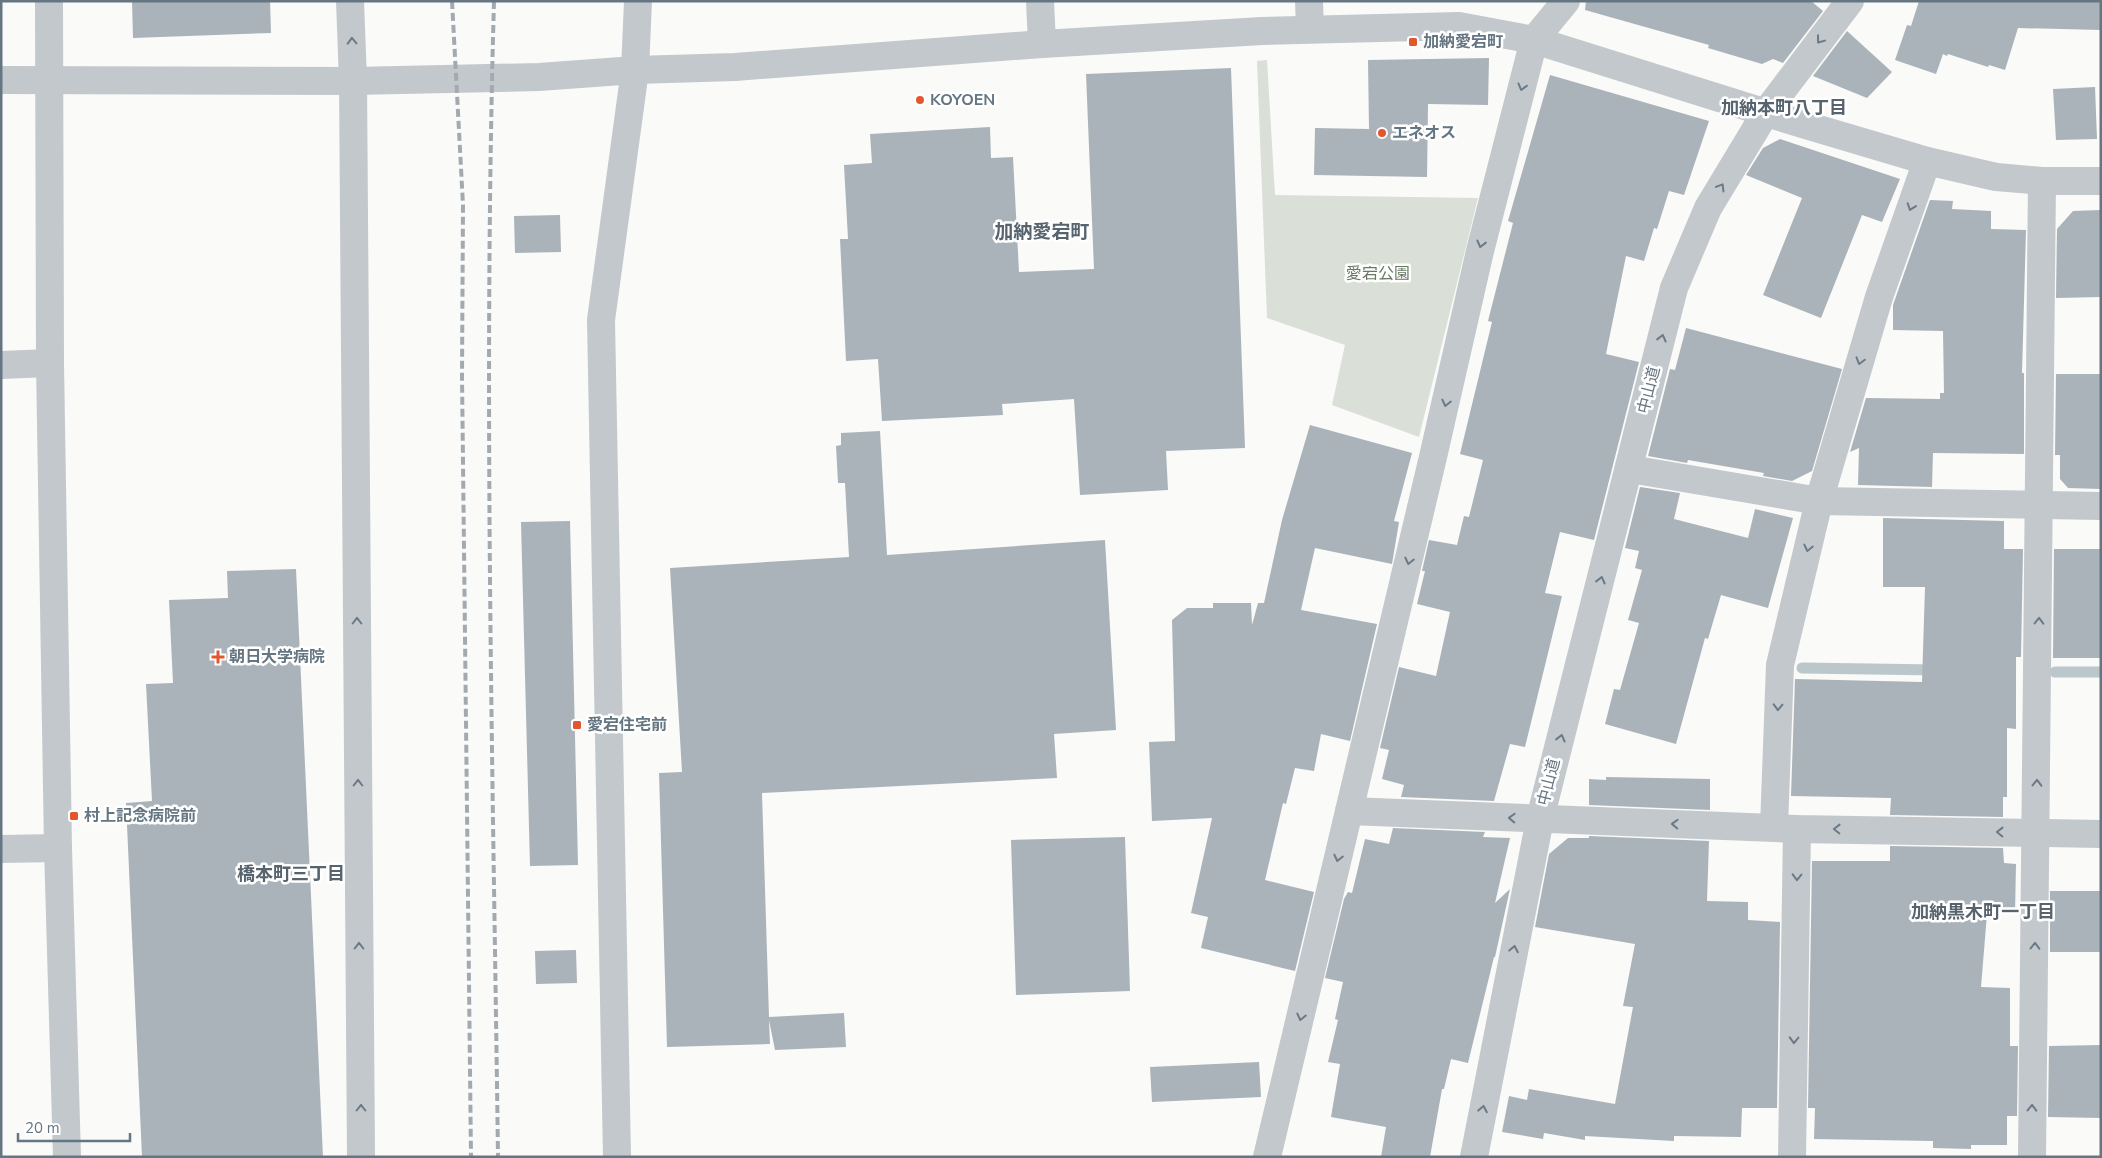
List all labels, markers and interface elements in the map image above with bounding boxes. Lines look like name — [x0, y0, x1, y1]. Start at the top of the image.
place label: 加納愛宕町 — [1423, 31, 1503, 53]
one-way arrow — [1818, 34, 1826, 43]
marker: 加納愛宕町 — [1407, 36, 1419, 48]
one-way arrow — [346, 37, 357, 45]
one-way arrow — [1517, 83, 1528, 92]
place label: KOYOEN — [930, 89, 995, 111]
marker: KOYOEN — [914, 94, 926, 106]
district label: 加納本町八丁目 — [1721, 96, 1847, 120]
place label: エネオス — [1392, 122, 1456, 144]
marker: エネオス — [1376, 127, 1388, 139]
one-way arrow — [1714, 184, 1724, 193]
one-way arrow — [1907, 202, 1917, 210]
district label: 加納愛宕町 — [994, 219, 1090, 245]
one-way arrow — [1477, 240, 1487, 248]
park label: 愛宕公園 — [1346, 263, 1410, 285]
one-way arrow — [1656, 333, 1667, 342]
one-way arrow — [1856, 356, 1866, 365]
street label: 中山道 — [1633, 364, 1665, 416]
one-way arrow — [1441, 398, 1452, 407]
one-way arrow — [1803, 544, 1813, 552]
one-way arrow — [1404, 557, 1415, 566]
one-way arrow — [1595, 576, 1606, 585]
one-way arrow — [352, 616, 362, 624]
one-way arrow — [2034, 616, 2044, 624]
place label: 朝日大学病院 — [229, 646, 325, 668]
marker: 朝日大学病院 — [211, 650, 225, 664]
one-way arrow — [1773, 704, 1784, 712]
place label: 愛宕住宅前 — [587, 714, 667, 736]
marker: 愛宕住宅前 — [571, 719, 583, 731]
one-way arrow — [1555, 733, 1566, 742]
street label: 中山道 — [1533, 756, 1565, 808]
one-way arrow — [353, 779, 363, 786]
one-way arrow — [2032, 779, 2042, 786]
place label: 村上記念病院前 — [84, 805, 196, 827]
marker: 村上記念病院前 — [68, 810, 80, 822]
one-way arrow — [1508, 812, 1516, 823]
one-way arrow — [1670, 818, 1678, 829]
one-way arrow — [1833, 824, 1841, 835]
one-way arrow — [1995, 827, 2003, 837]
one-way arrow — [1333, 854, 1344, 863]
district label: 橋本町三丁目 — [237, 862, 345, 886]
one-way arrow — [1791, 874, 1802, 882]
district label: 加納黒木町一丁目 — [1911, 900, 2055, 924]
one-way arrow — [354, 941, 364, 949]
one-way arrow — [2029, 941, 2040, 949]
one-way arrow — [1509, 945, 1519, 954]
one-way arrow — [1296, 1012, 1307, 1021]
one-way arrow — [1789, 1036, 1799, 1044]
one-way arrow — [355, 1104, 366, 1112]
one-way arrow — [1477, 1104, 1488, 1113]
one-way arrow — [2027, 1104, 2037, 1112]
scale bar — [18, 1110, 130, 1142]
text: 20 m — [25, 1118, 60, 1138]

